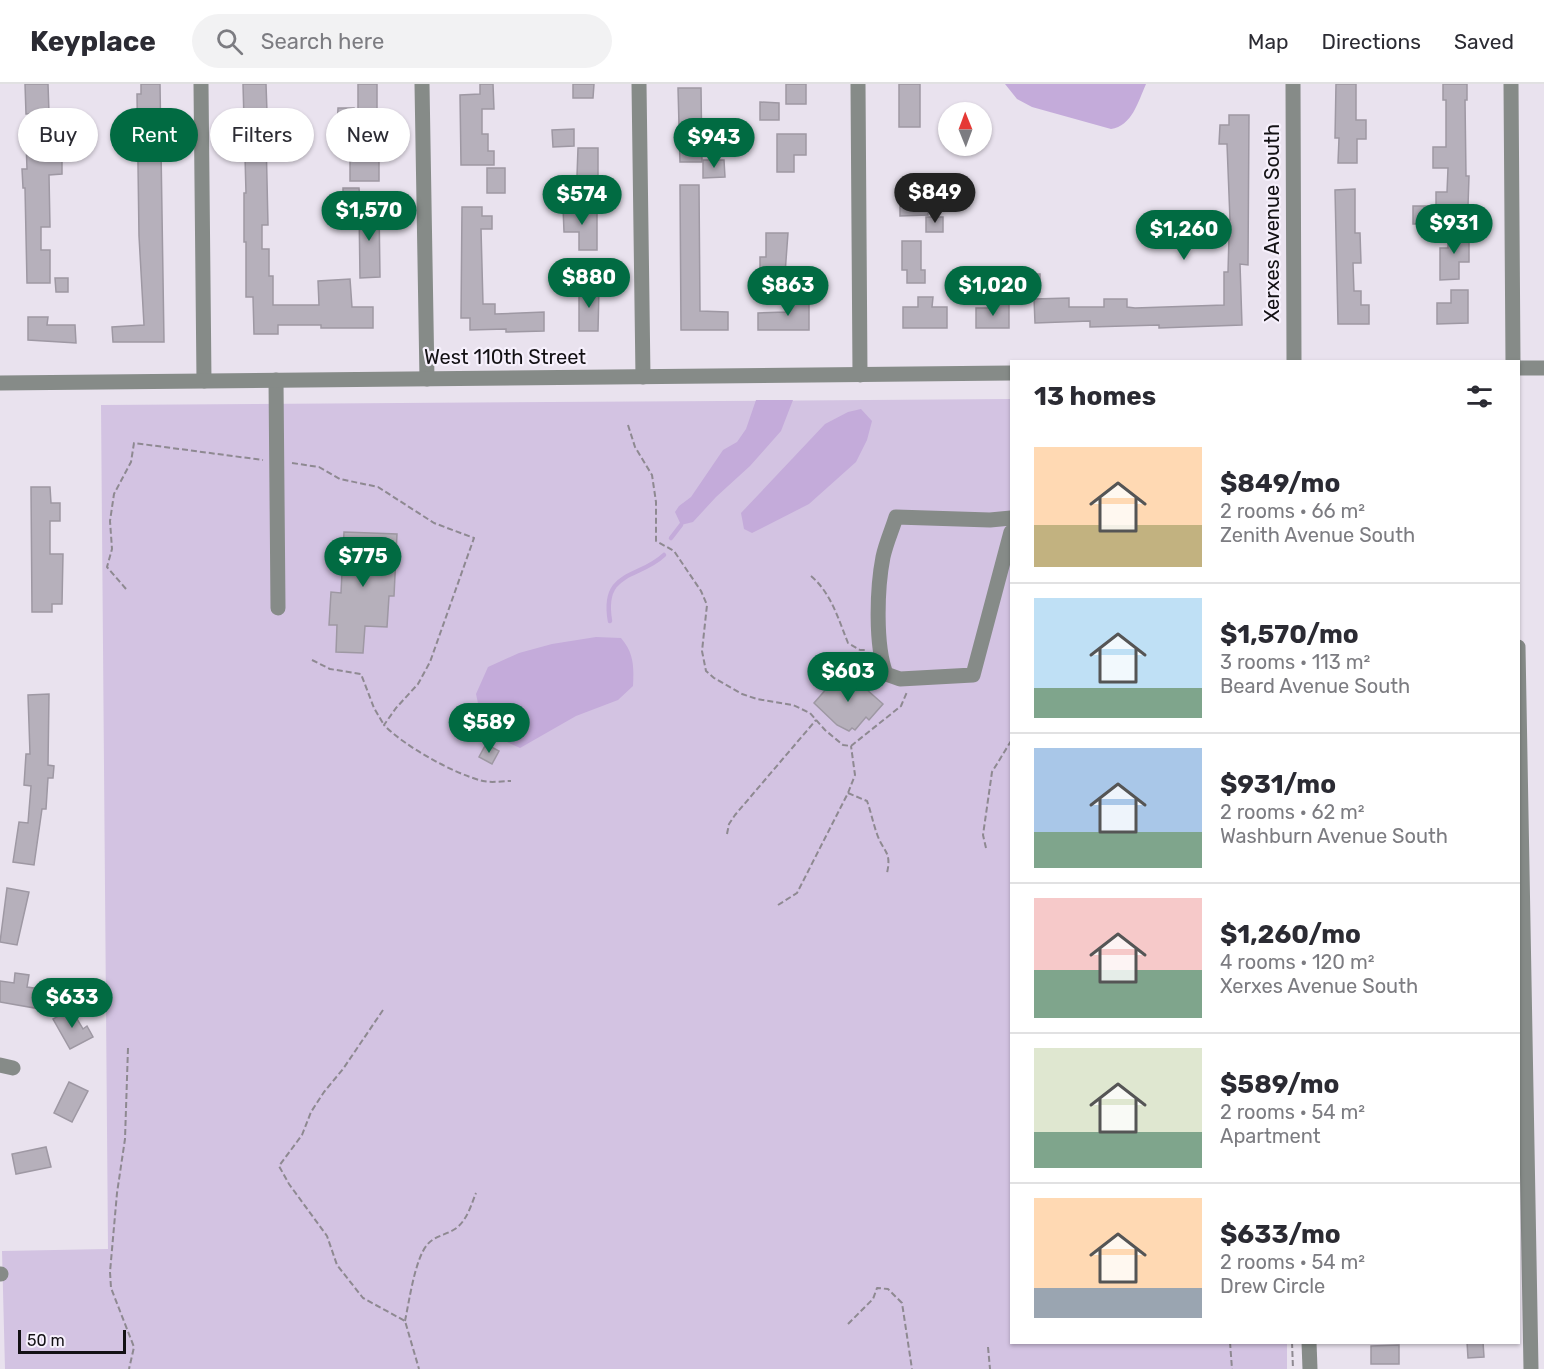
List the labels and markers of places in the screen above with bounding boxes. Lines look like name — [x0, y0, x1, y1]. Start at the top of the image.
pin: $943 — [678, 118, 750, 169]
pin: $849 — [899, 173, 971, 224]
pin: $574 — [546, 175, 618, 226]
pin: $1,570 — [320, 191, 418, 242]
pin: $931 — [1418, 204, 1490, 255]
pin: $1,260 — [1135, 210, 1233, 261]
pin: $880 — [553, 258, 625, 309]
pin: $863 — [752, 266, 824, 317]
pin: $1,020 — [944, 266, 1042, 317]
pin: $775 — [327, 537, 399, 588]
pin: $603 — [812, 652, 884, 703]
pin: $589 — [453, 703, 525, 754]
pin: $633 — [36, 978, 108, 1029]

